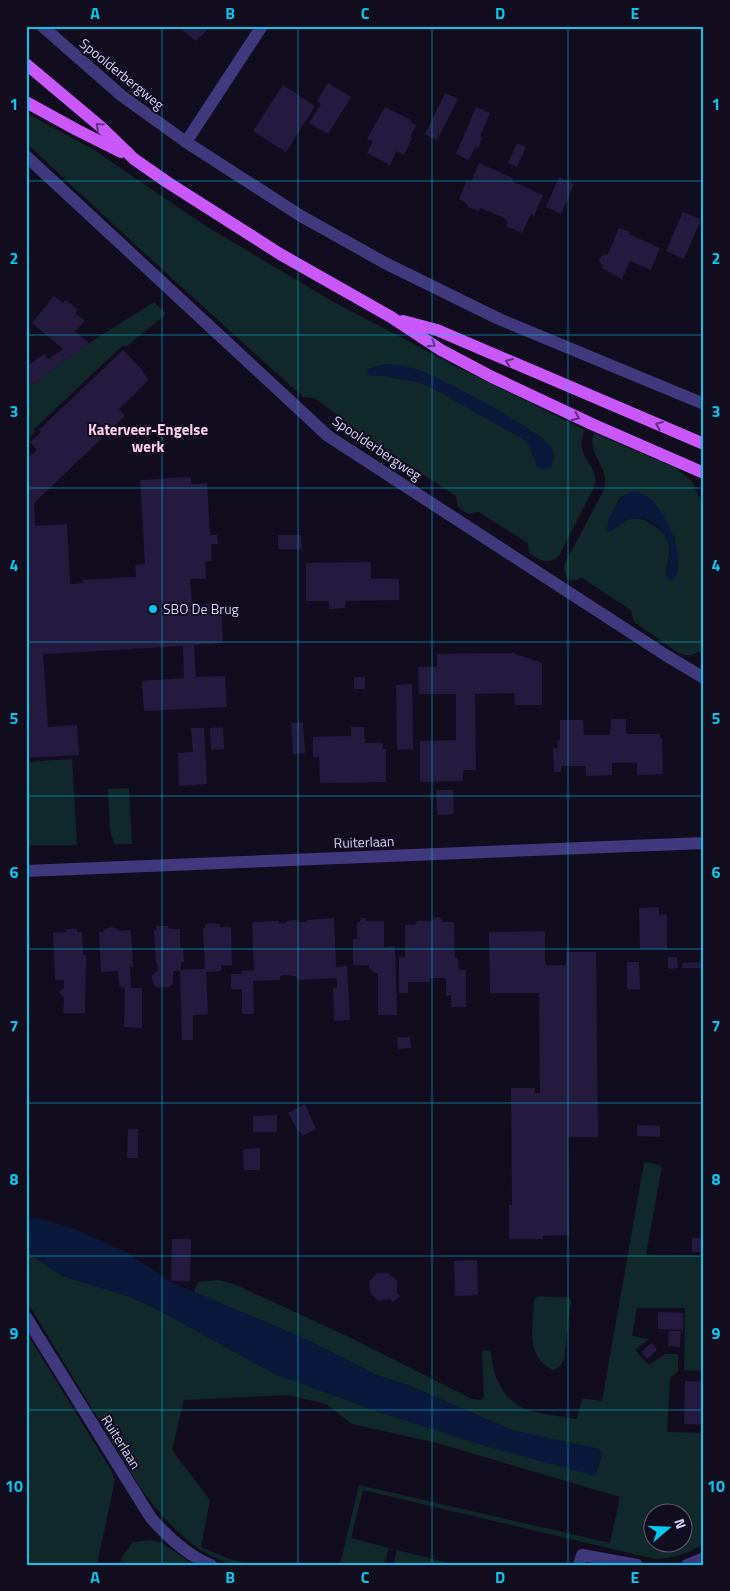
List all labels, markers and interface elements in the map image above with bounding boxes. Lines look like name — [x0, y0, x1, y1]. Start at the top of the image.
text: A — [90, 1, 100, 25]
text: B — [225, 1, 235, 25]
text: C — [361, 1, 370, 25]
text: D — [495, 1, 505, 25]
text: E — [631, 1, 640, 25]
street label: Spoolderbergweg — [75, 33, 169, 114]
text: 1 — [10, 92, 18, 116]
text: 1 — [712, 92, 720, 116]
one-way arrow — [95, 122, 104, 131]
text: 2 — [10, 246, 18, 270]
text: 2 — [712, 246, 720, 270]
one-way arrow — [426, 338, 435, 347]
one-way arrow — [505, 357, 514, 368]
text: 3 — [10, 399, 18, 423]
text: 3 — [712, 399, 720, 423]
street label: Spoolderbergweg — [328, 410, 426, 485]
one-way arrow — [571, 411, 580, 421]
district label: Katerveer-Engelse werk — [88, 418, 208, 458]
one-way arrow — [655, 420, 664, 431]
text: 4 — [10, 553, 19, 577]
text: 4 — [712, 553, 721, 577]
place label: SBO De Brug — [163, 598, 239, 619]
marker: SBO De Brug — [147, 603, 159, 615]
text: 5 — [10, 706, 19, 730]
text: 5 — [712, 706, 721, 730]
street label: Ruiterlaan — [333, 830, 395, 853]
text: 6 — [10, 860, 19, 884]
text: 6 — [712, 860, 721, 884]
text: 7 — [10, 1014, 18, 1038]
text: 7 — [712, 1014, 720, 1038]
text: 8 — [10, 1167, 19, 1191]
text: 8 — [712, 1167, 721, 1191]
text: 9 — [10, 1321, 19, 1345]
text: 9 — [712, 1321, 721, 1345]
street label: Ruiterlaan — [96, 1410, 146, 1473]
text: 10 — [5, 1474, 23, 1498]
text: 10 — [707, 1474, 725, 1498]
north arrow — [642, 1504, 692, 1554]
text: N — [669, 1516, 692, 1532]
text: A — [90, 1565, 100, 1589]
text: B — [225, 1565, 235, 1589]
text: C — [361, 1565, 370, 1589]
text: D — [495, 1565, 505, 1589]
text: E — [631, 1565, 640, 1589]

